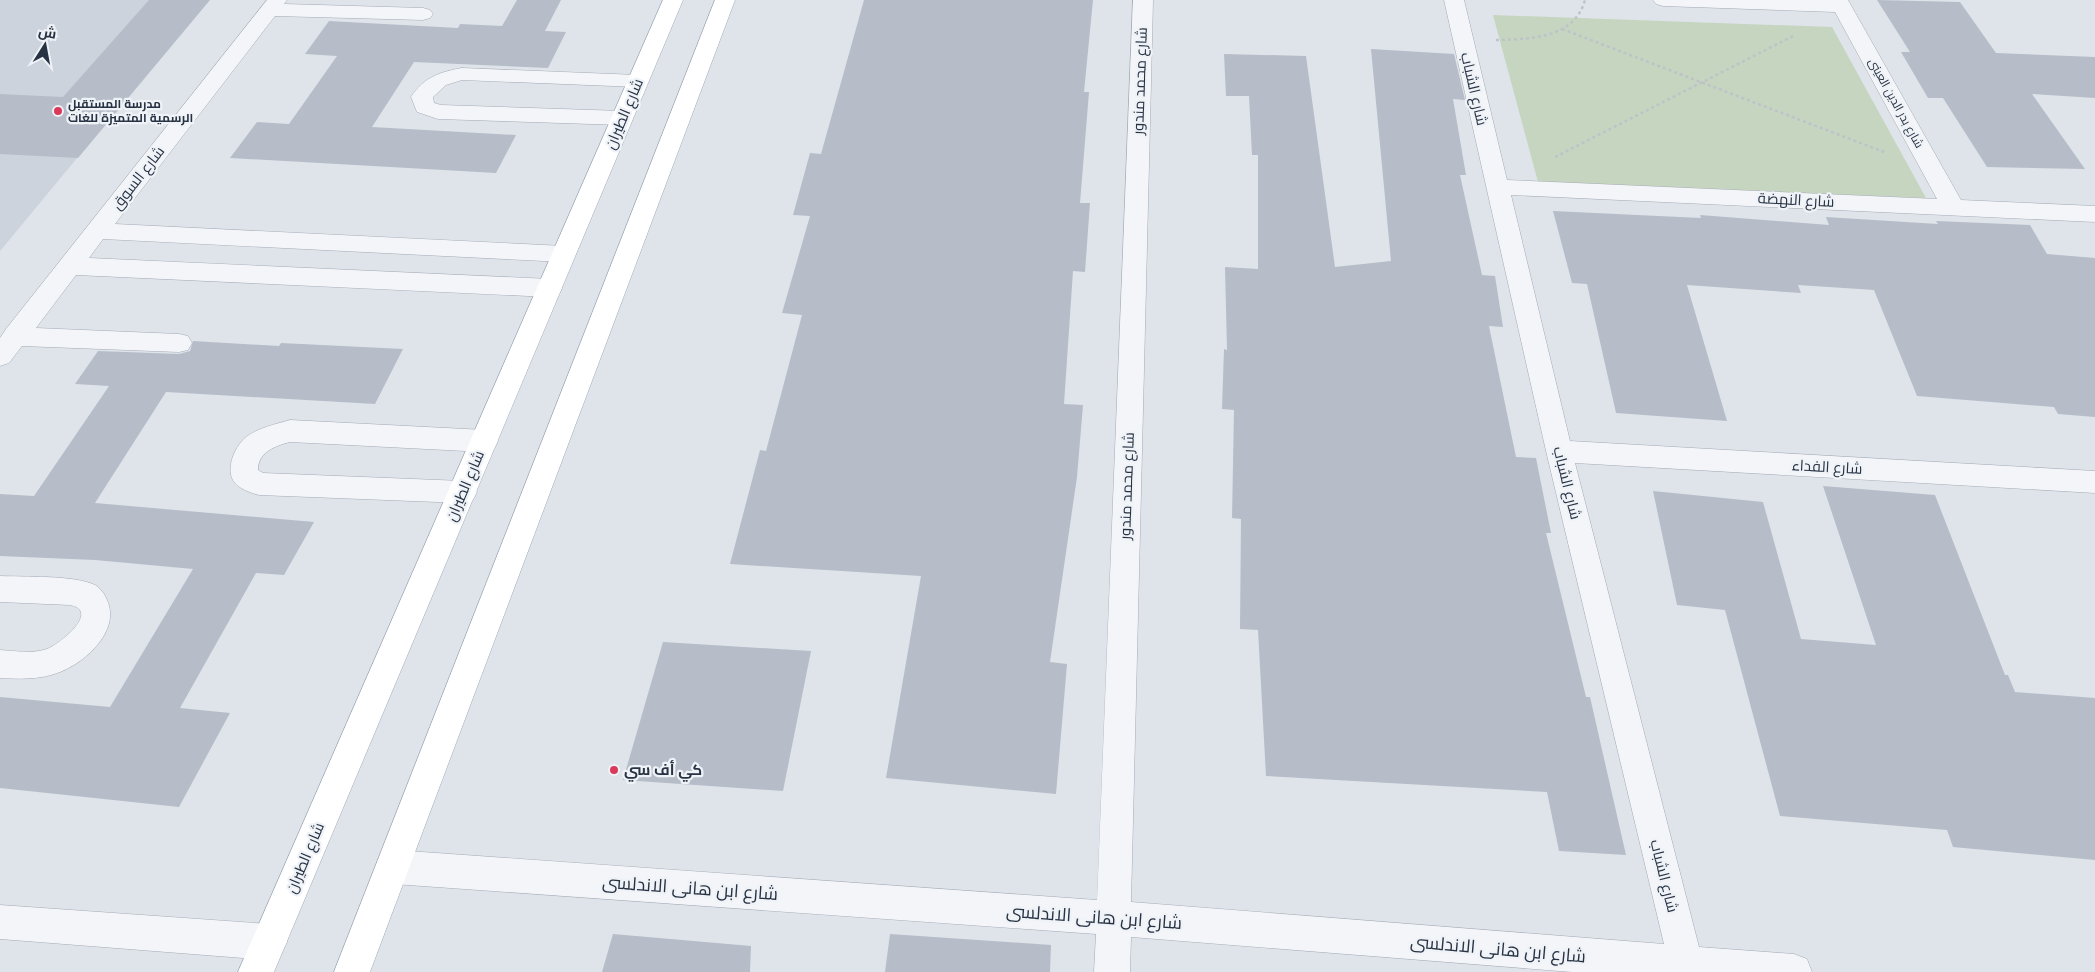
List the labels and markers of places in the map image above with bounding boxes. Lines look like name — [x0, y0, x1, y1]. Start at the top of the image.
place label: مدرسة المستقبل الرسمية المتميزة للغات — [68, 97, 193, 126]
marker: مدرسة المستقبل الرسمية المتميزة للغات — [52, 105, 64, 117]
place label: كي أف سي — [624, 760, 702, 782]
marker: كي أف سي — [608, 764, 620, 776]

